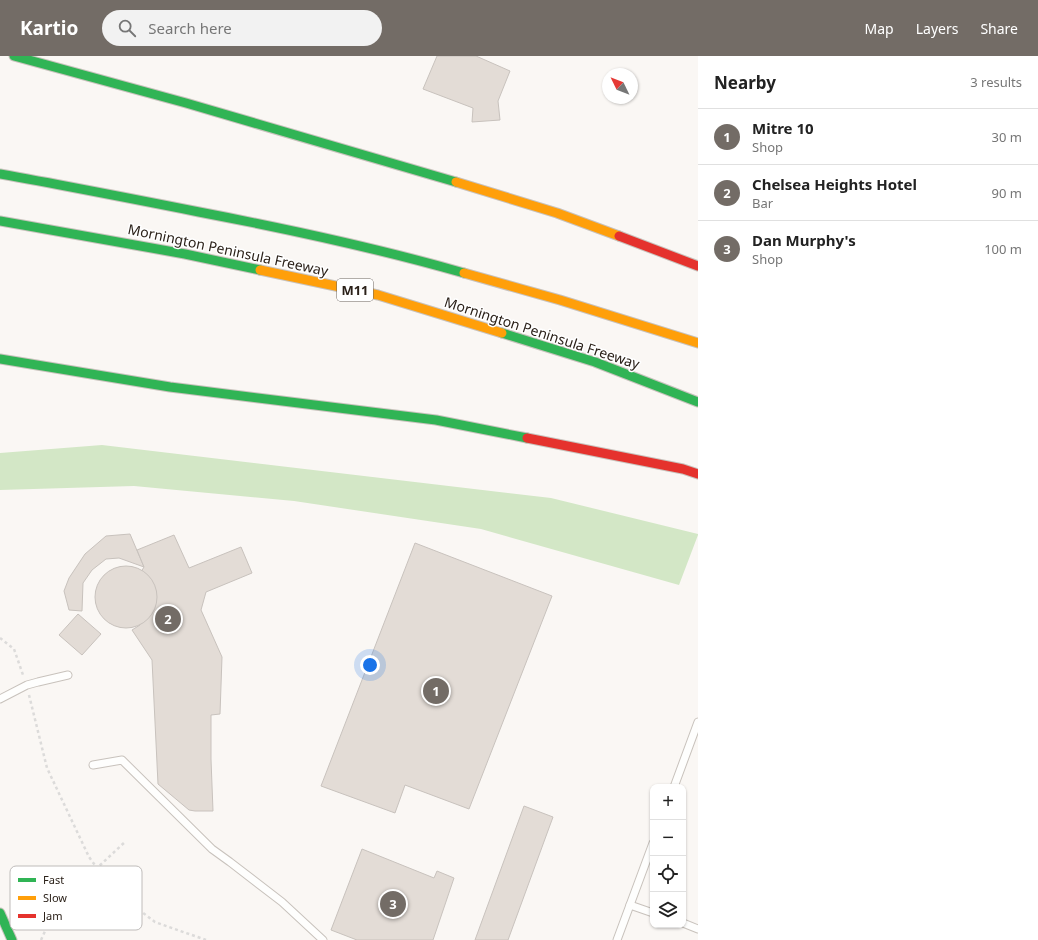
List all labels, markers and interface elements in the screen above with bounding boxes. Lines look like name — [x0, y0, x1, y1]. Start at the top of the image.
search box — [102, 10, 382, 46]
text: Kartio — [20, 15, 78, 41]
icon: search — [116, 17, 138, 39]
text: Search here — [148, 18, 232, 38]
text: Map — [865, 19, 894, 38]
text: Layers — [916, 19, 958, 38]
text: Share — [980, 19, 1018, 38]
north arrow — [602, 68, 638, 104]
text: Nearby — [714, 71, 776, 94]
text: 3 results — [970, 73, 1022, 91]
text: Mitre 10 — [752, 118, 814, 138]
text: 1 — [723, 128, 731, 146]
text: 30 m — [992, 128, 1022, 146]
text: Shop — [752, 138, 783, 156]
text: Chelsea Heights Hotel — [752, 174, 917, 194]
text: 2 — [723, 184, 731, 202]
text: 90 m — [992, 184, 1022, 202]
text: Bar — [752, 194, 773, 212]
street label: Mornington Peninsula Freeway — [126, 219, 331, 280]
text: Dan Murphy's — [752, 230, 856, 250]
text: 3 — [723, 240, 731, 258]
text: 100 m — [984, 240, 1022, 258]
text: Shop — [752, 250, 783, 268]
road number: M11 — [337, 279, 373, 301]
street label: Mornington Peninsula Freeway — [442, 292, 643, 373]
pin: 2 — [155, 604, 181, 634]
your location — [360, 655, 380, 675]
pin: 1 — [423, 676, 449, 706]
map controls — [650, 784, 686, 928]
button: + — [650, 784, 686, 820]
button: − — [650, 820, 686, 856]
button: locate — [650, 856, 686, 892]
legend — [10, 866, 142, 930]
text: Fast — [43, 872, 64, 887]
pin: 3 — [380, 889, 406, 919]
text: Slow — [43, 890, 67, 905]
button: layers — [650, 892, 686, 928]
text: Jam — [42, 908, 62, 923]

